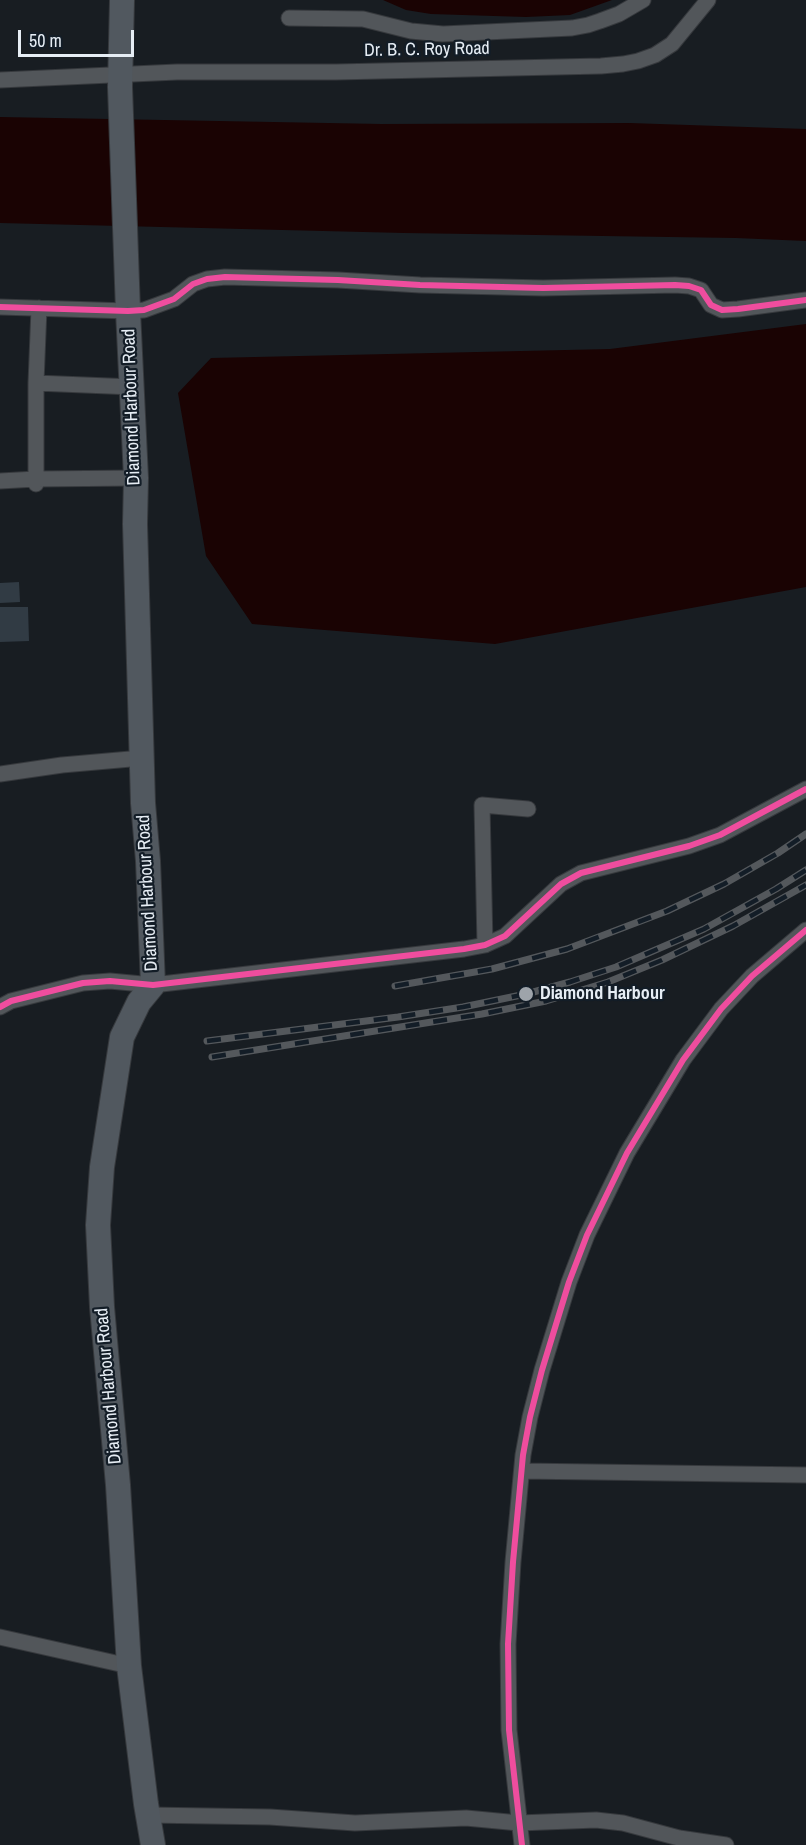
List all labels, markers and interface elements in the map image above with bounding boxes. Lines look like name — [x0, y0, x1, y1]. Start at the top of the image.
scale bar — [21, 18, 136, 56]
text: 50 m — [29, 28, 62, 53]
street label: Dr. B. C. Roy Road — [364, 38, 490, 62]
street label: Diamond Harbour Road — [118, 328, 146, 486]
street label: Diamond Harbour Road — [133, 814, 163, 972]
place label: Diamond Harbour — [540, 983, 665, 1005]
marker: Diamond Harbour — [517, 985, 535, 1003]
street label: Diamond Harbour Road — [91, 1307, 127, 1465]

